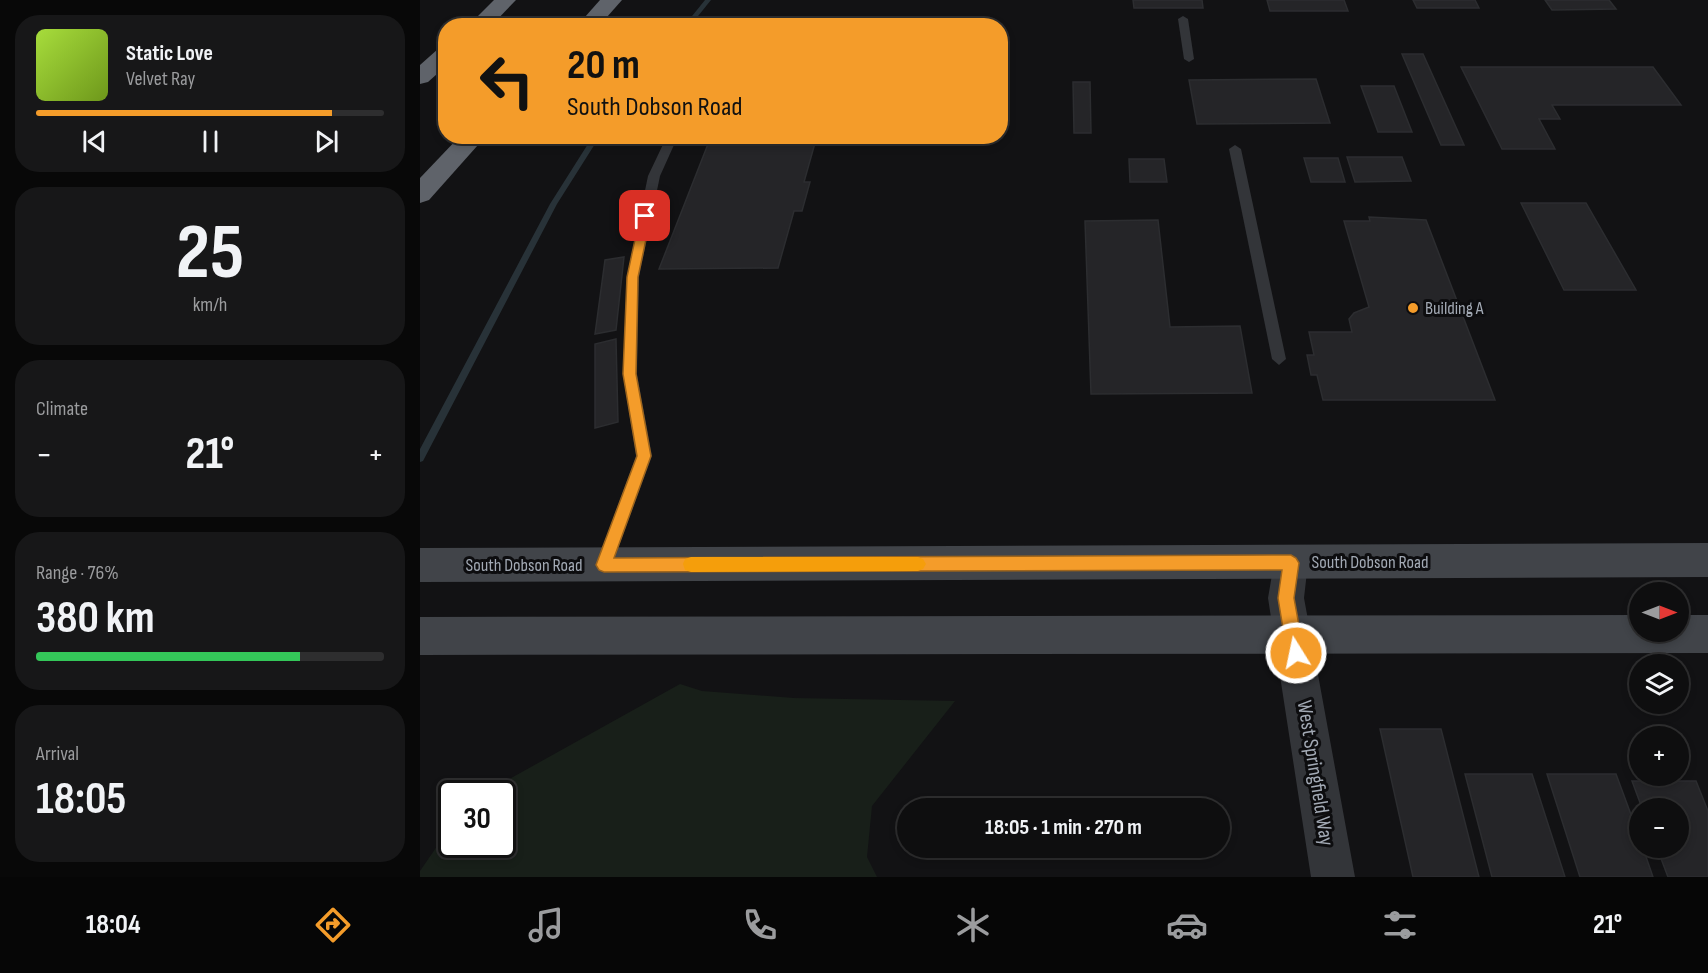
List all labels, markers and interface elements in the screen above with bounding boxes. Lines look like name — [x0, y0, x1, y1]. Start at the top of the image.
text: Static Love — [126, 40, 213, 67]
text: 20 m — [567, 40, 640, 91]
icon: left — [468, 42, 546, 120]
text: Velvet Ray — [126, 67, 195, 91]
text: South Dobson Road — [567, 91, 743, 123]
icon: previous — [78, 125, 111, 158]
icon: pause — [194, 125, 227, 158]
icon: next — [310, 125, 343, 158]
pin — [619, 190, 670, 241]
icon: arrive — [628, 199, 661, 232]
text: 25 — [176, 207, 244, 300]
text: km/h — [193, 293, 227, 317]
place label: Building A — [1425, 298, 1484, 319]
marker: Building A — [1406, 301, 1420, 315]
text: Climate — [36, 397, 88, 421]
text: 21° — [186, 427, 234, 482]
text: − — [36, 435, 52, 475]
text: + — [368, 435, 384, 475]
street label: South Dobson Road — [1311, 552, 1429, 573]
street label: South Dobson Road — [465, 555, 583, 576]
text: Range · 76% — [36, 561, 119, 585]
north arrow — [1629, 582, 1689, 642]
map controls — [1629, 582, 1689, 858]
text: 380 km — [36, 591, 155, 646]
position arrow — [1264, 621, 1328, 685]
button: layers — [1629, 654, 1689, 714]
street label: West Springfield Way — [1292, 699, 1339, 848]
button: + — [1629, 726, 1689, 786]
text: Arrival — [36, 742, 79, 766]
text: 18:05 — [36, 772, 126, 827]
speed limit sign: 30 — [438, 780, 516, 858]
button: − — [1629, 798, 1689, 858]
text: 18:05 · 1 min · 270 m — [985, 814, 1142, 841]
icon: directions — [312, 904, 354, 946]
icon: music — [525, 904, 567, 946]
icon: phone — [739, 904, 781, 946]
icon: climate — [952, 904, 994, 946]
icon: car — [1166, 904, 1208, 946]
icon: filters — [1379, 904, 1421, 946]
text: 18:04 — [86, 909, 141, 941]
text: 21° — [1593, 909, 1622, 941]

